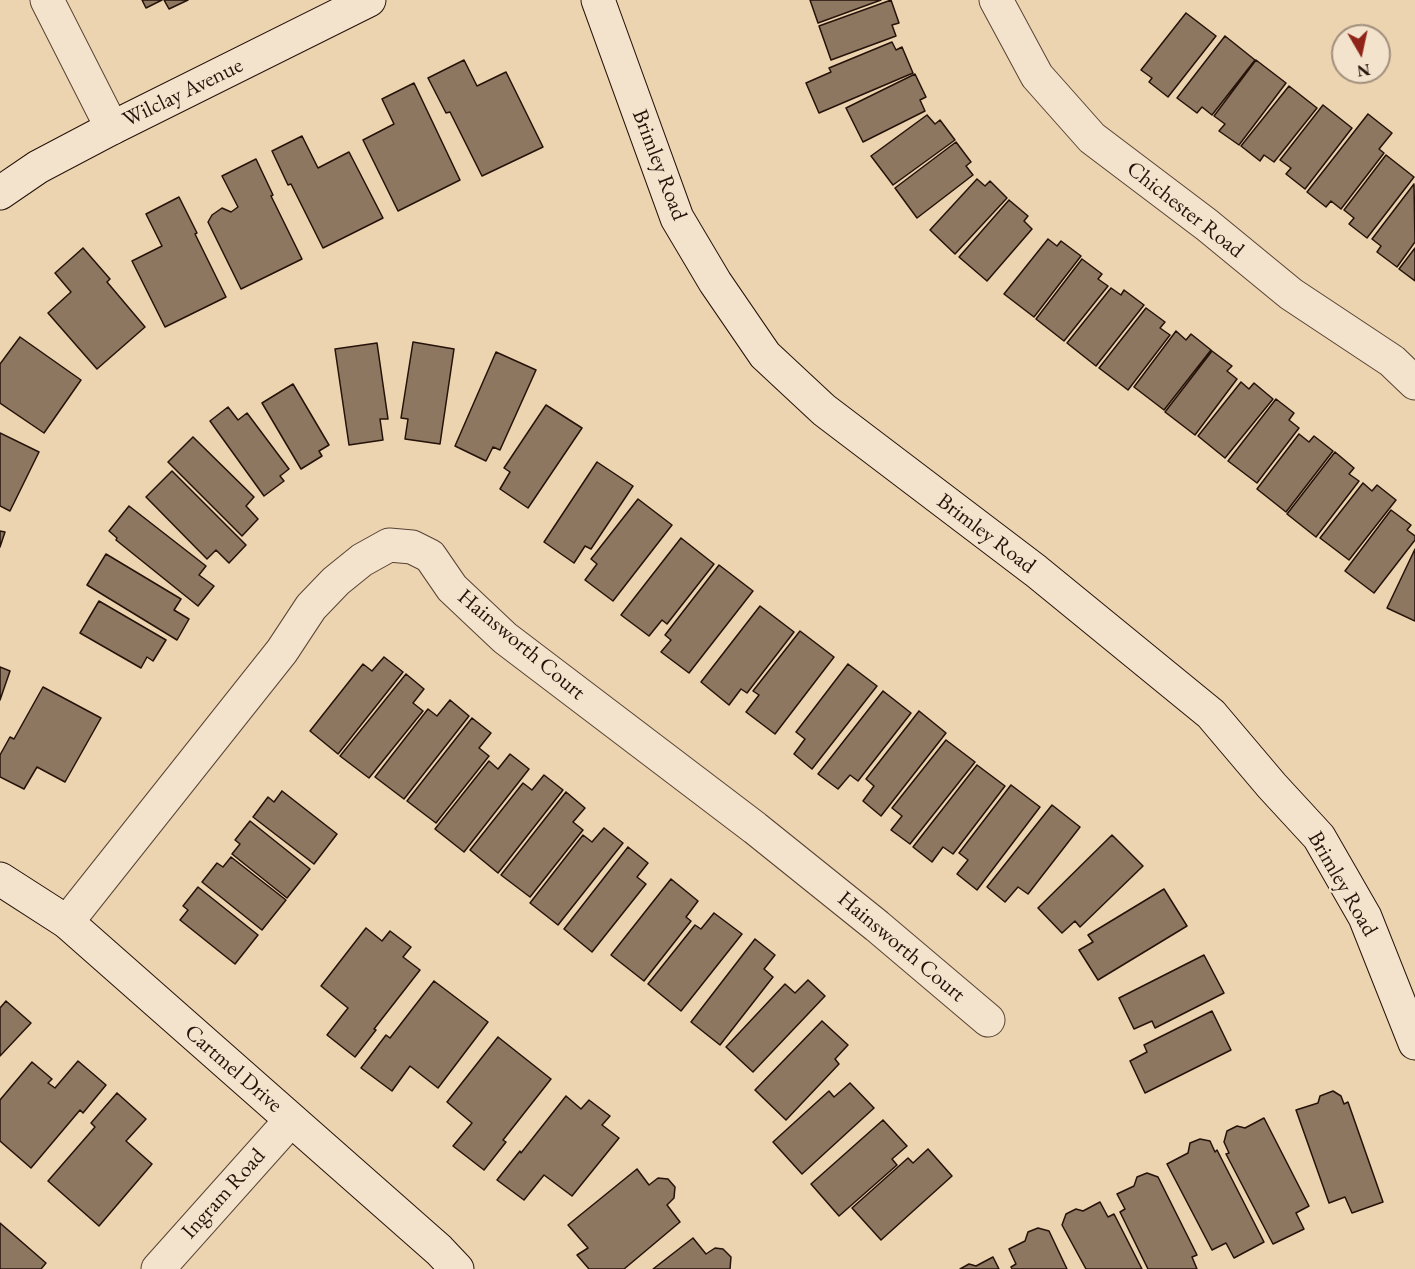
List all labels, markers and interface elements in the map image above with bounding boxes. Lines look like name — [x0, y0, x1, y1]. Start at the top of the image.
north arrow — [1331, 24, 1391, 84]
street label: Wilclay Avenue — [119, 53, 247, 133]
text: N — [1356, 59, 1372, 82]
street label: Brimley Road — [626, 106, 692, 224]
street label: Chichester Road — [1121, 156, 1249, 264]
street label: Brimley Road — [931, 488, 1041, 580]
street label: Hainsworth Court — [452, 584, 590, 706]
street label: Brimley Road — [1301, 827, 1383, 941]
street label: Hainsworth Court — [832, 886, 970, 1008]
street label: Cartmel Drive — [179, 1019, 287, 1119]
street label: Ingram Road — [177, 1143, 271, 1245]

